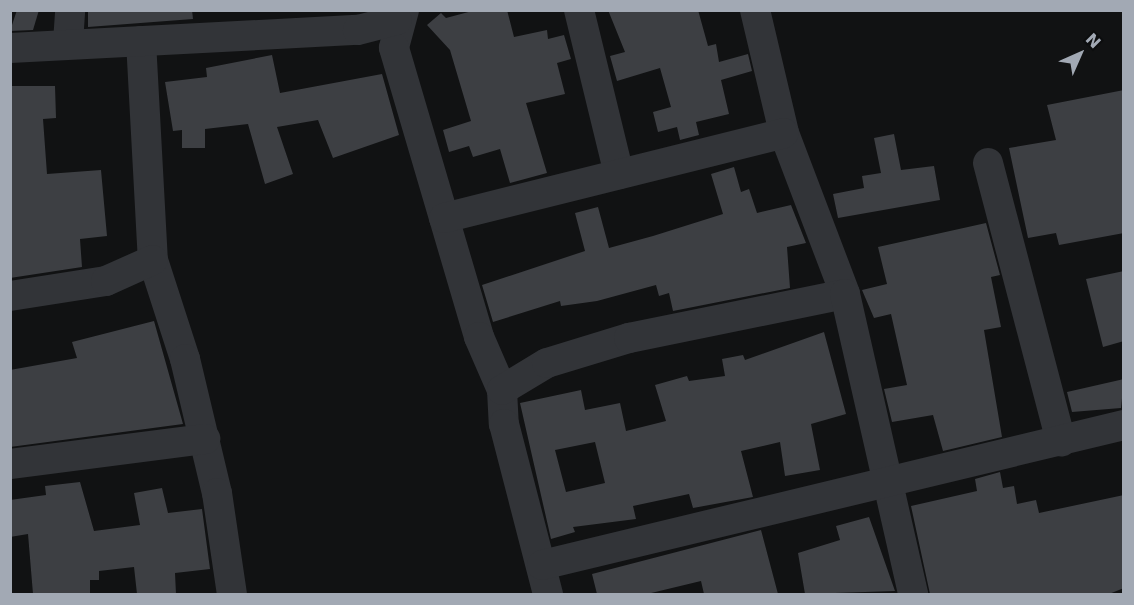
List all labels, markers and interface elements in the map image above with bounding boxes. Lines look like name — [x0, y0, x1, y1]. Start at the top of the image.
north arrow — [1050, 24, 1110, 84]
text: N — [1082, 29, 1105, 52]

